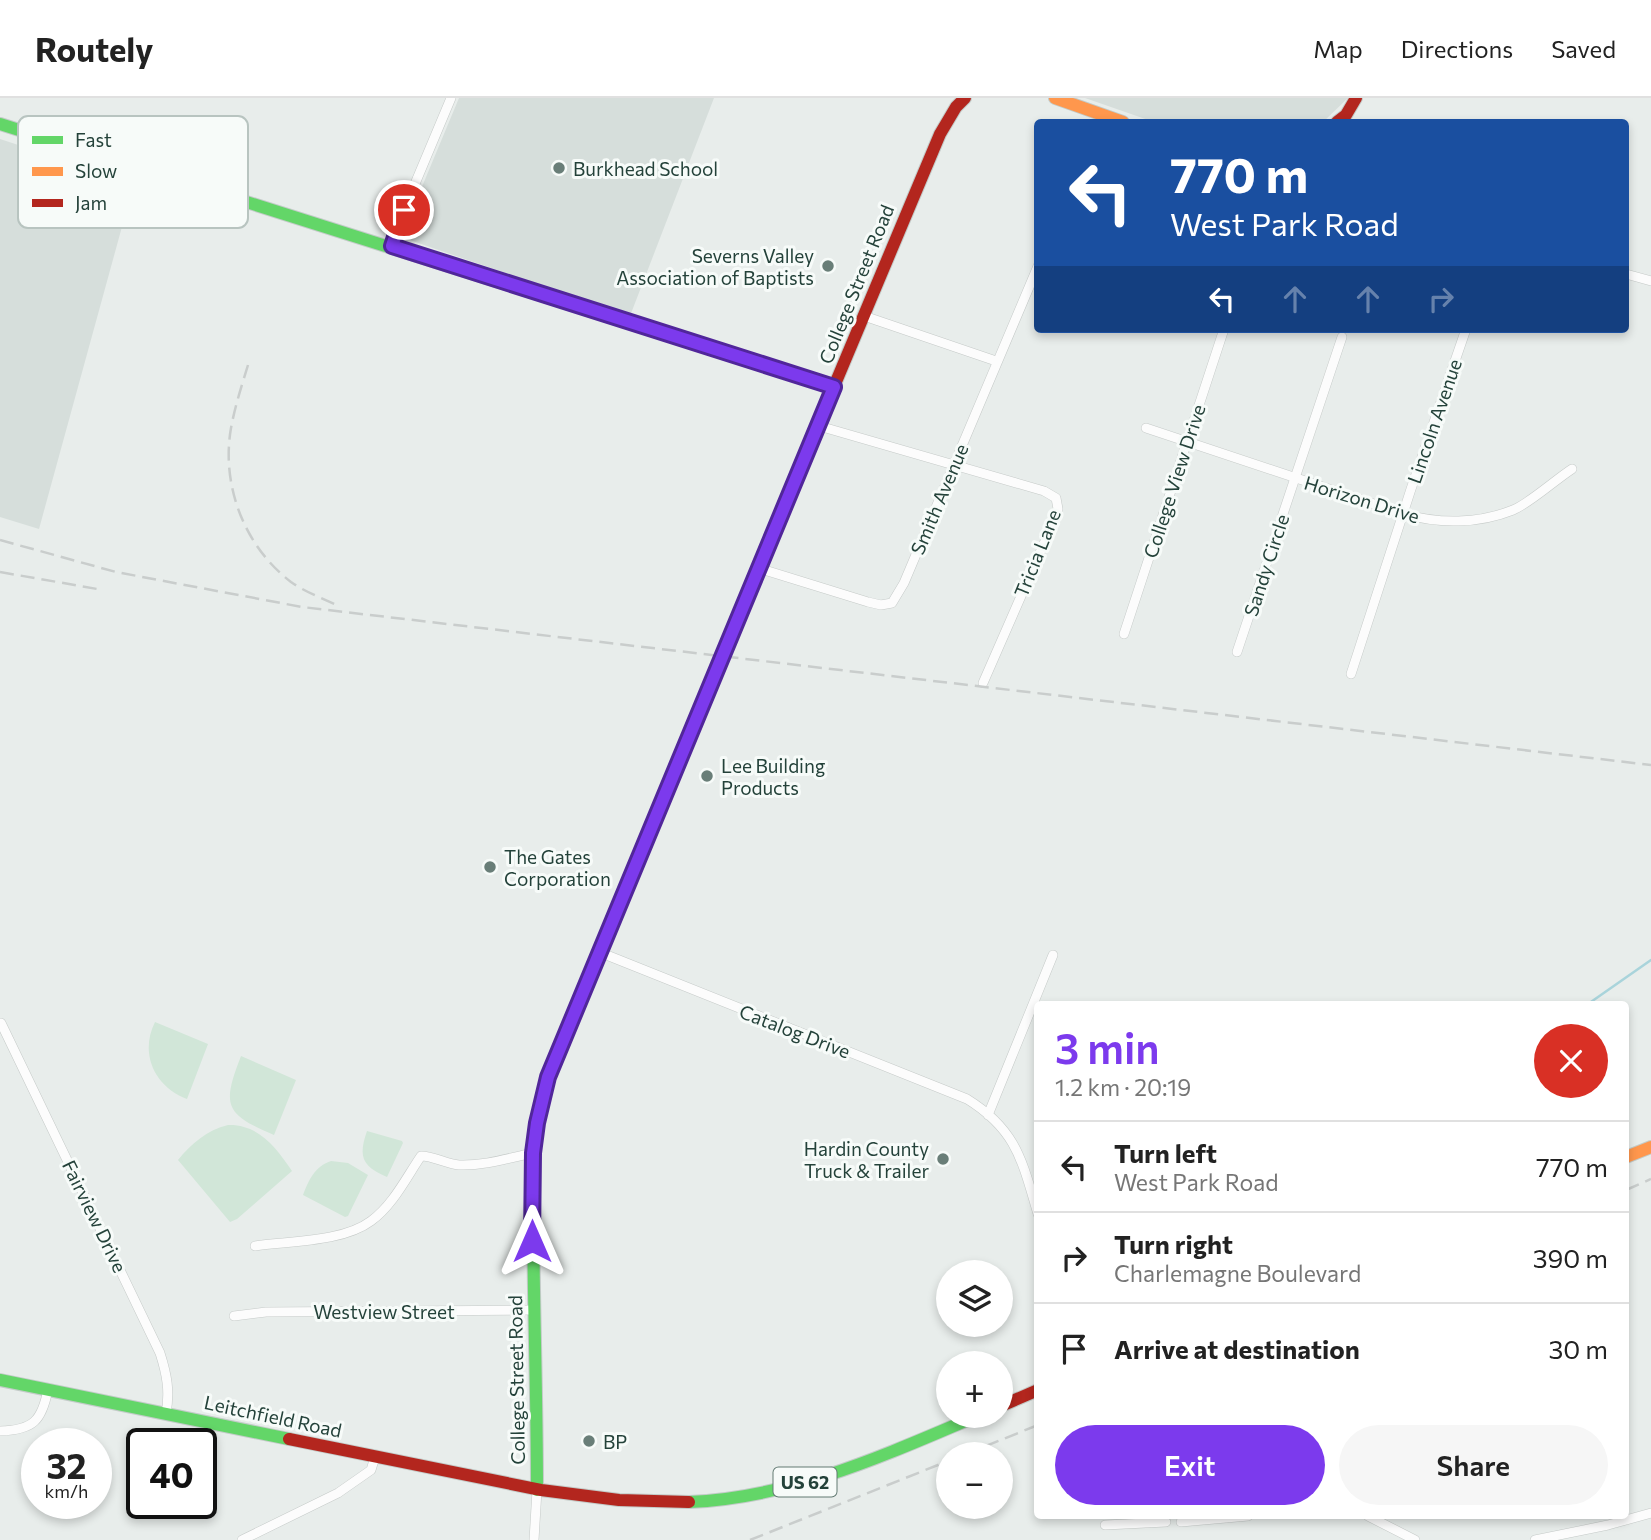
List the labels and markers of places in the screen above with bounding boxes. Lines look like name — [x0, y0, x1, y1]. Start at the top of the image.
place label: Burkhead School — [573, 157, 718, 180]
marker: Burkhead School — [551, 160, 567, 176]
pin — [374, 180, 434, 240]
place label: Severns Valley Association of Baptists — [616, 244, 814, 289]
marker: Severns Valley Association of Baptists — [820, 258, 836, 274]
place label: Lee Building Products — [721, 754, 825, 799]
marker: Lee Building Products — [699, 768, 715, 784]
place label: The Gates Corporation — [504, 845, 611, 890]
marker: The Gates Corporation — [482, 859, 498, 875]
place label: Hardin County Truck & Trailer — [804, 1137, 929, 1182]
marker: Hardin County Truck & Trailer — [935, 1151, 951, 1167]
place label: BP — [603, 1430, 627, 1453]
marker: BP — [581, 1433, 597, 1449]

